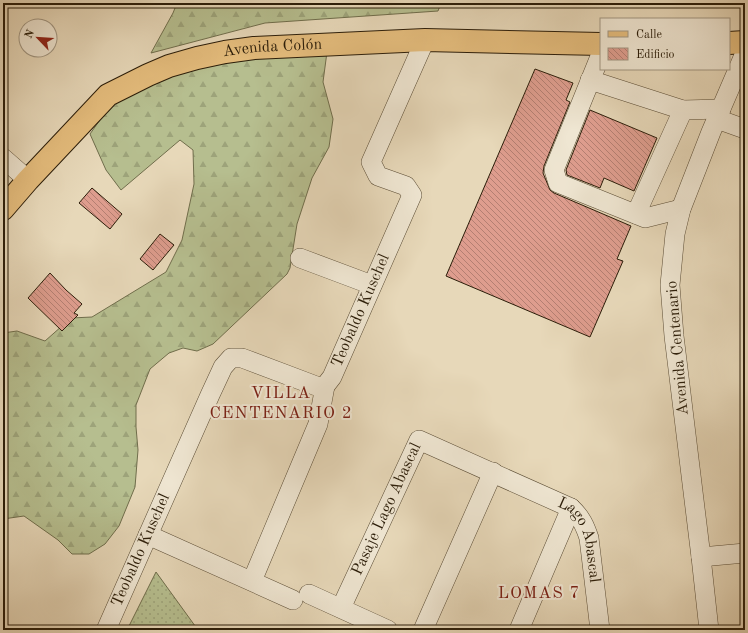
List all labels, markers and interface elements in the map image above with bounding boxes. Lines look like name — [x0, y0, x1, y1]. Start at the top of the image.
north arrow — [18, 18, 58, 58]
legend — [600, 18, 730, 70]
text: N — [24, 28, 37, 41]
text: Calle — [636, 29, 662, 41]
street label: Avenida Colón — [222, 37, 323, 60]
text: Edificio — [636, 49, 675, 61]
street label: Teobaldo Kuschel — [329, 252, 393, 370]
street label: Avenida Centenario — [664, 280, 692, 416]
district label: VILLA CENTENARIO 2 — [209, 385, 353, 422]
street label: Pasaje Lago Abascal — [349, 440, 425, 578]
street label: Teobaldo Kuschel — [109, 491, 173, 609]
street label: Lago Abascal — [555, 495, 602, 584]
district label: LOMAS 7 — [498, 585, 580, 602]

